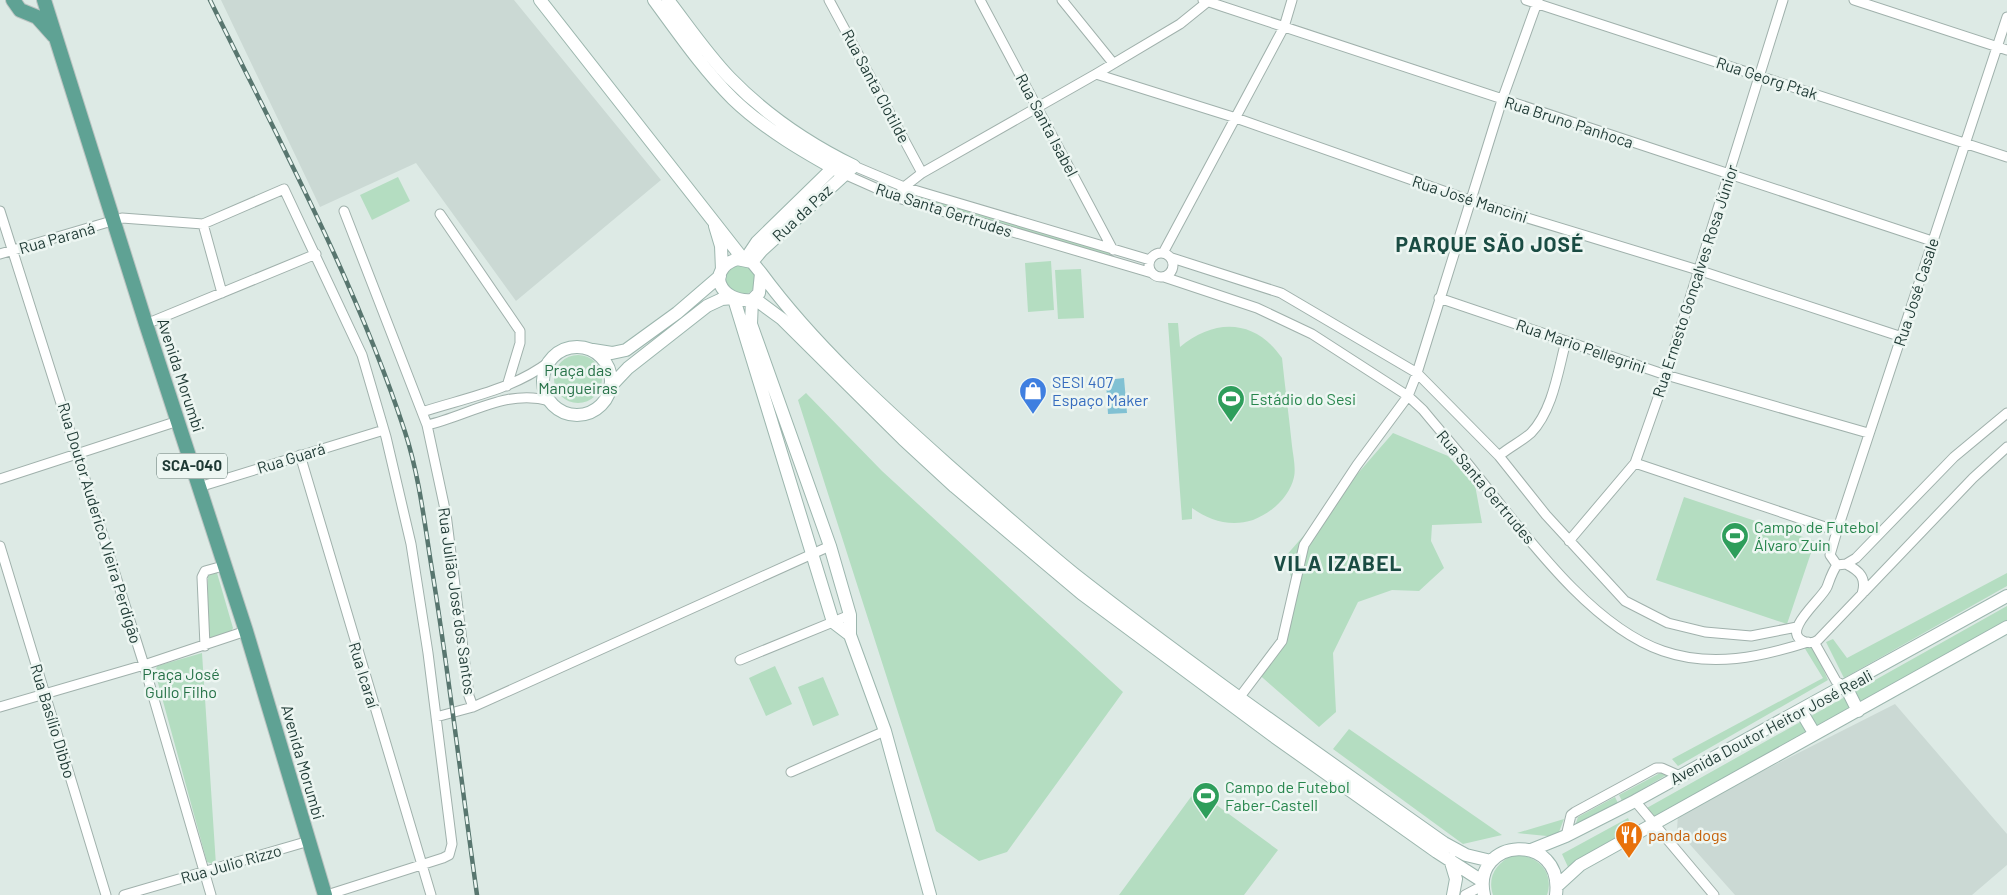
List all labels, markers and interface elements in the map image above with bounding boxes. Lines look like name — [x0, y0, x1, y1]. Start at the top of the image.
street label: Rua Santa Clotilde — [838, 26, 914, 146]
street label: Rua Georg Ptak — [1714, 52, 1820, 103]
street label: Rua Santa Isabel — [1012, 70, 1083, 180]
street label: Rua Bruno Panhoca — [1502, 92, 1636, 151]
street label: Rua Ernesto Gonçalves Rosa Júnior — [1648, 162, 1741, 400]
street label: Rua José Mancini — [1410, 171, 1530, 226]
street label: Rua Santa Gertrudes — [873, 178, 1015, 241]
street label: Rua da Paz — [768, 180, 835, 245]
street label: Rua Paraná — [17, 218, 97, 257]
district label: PARQUE SÃO JOSÉ — [1396, 231, 1584, 256]
street label: Rua José Casale — [1889, 235, 1942, 349]
street label: Rua Mario Pellegrini — [1514, 314, 1649, 377]
street label: Avenida Morumbi — [154, 316, 209, 434]
park label: Praça das Mangueiras — [538, 360, 618, 397]
place label: SESI 407 Espaço Maker — [1052, 372, 1148, 409]
shop icon: SESI 407 Espaço Maker — [1018, 376, 1048, 415]
sports icon: Estádio do Sesi — [1216, 384, 1246, 423]
place label: Estádio do Sesi — [1250, 389, 1356, 408]
street label: Rua Doutor Auderico Vieira Perdigão — [55, 400, 146, 646]
street label: Rua Santa Gertrudes — [1433, 426, 1539, 547]
street label: Rua Guará — [254, 438, 327, 477]
road number: SCA-040 — [157, 454, 227, 478]
street label: Rua Julião José dos Santos — [435, 506, 480, 696]
place label: Campo de Futebol Álvaro Zuin — [1754, 517, 1879, 554]
sports icon: Campo de Futebol Álvaro Zuin — [1720, 521, 1750, 560]
district label: VILA IZABEL — [1274, 550, 1402, 575]
street label: Rua Icaraí — [345, 640, 384, 711]
street label: Rua Basílio Dibbo — [27, 661, 80, 780]
park label: Praça José Gullo Filho — [142, 664, 220, 701]
street label: Avenida Doutor Heitor José Reali — [1666, 665, 1875, 788]
street label: Avenida Morumbi — [278, 702, 329, 821]
place label: Campo de Futebol Faber-Castell — [1225, 777, 1350, 814]
sports icon: Campo de Futebol Faber-Castell — [1191, 781, 1221, 820]
restaurant icon: panda dogs — [1614, 820, 1644, 859]
place label: panda dogs — [1648, 825, 1727, 844]
street label: Rua Julio Rizzo — [178, 840, 284, 887]

